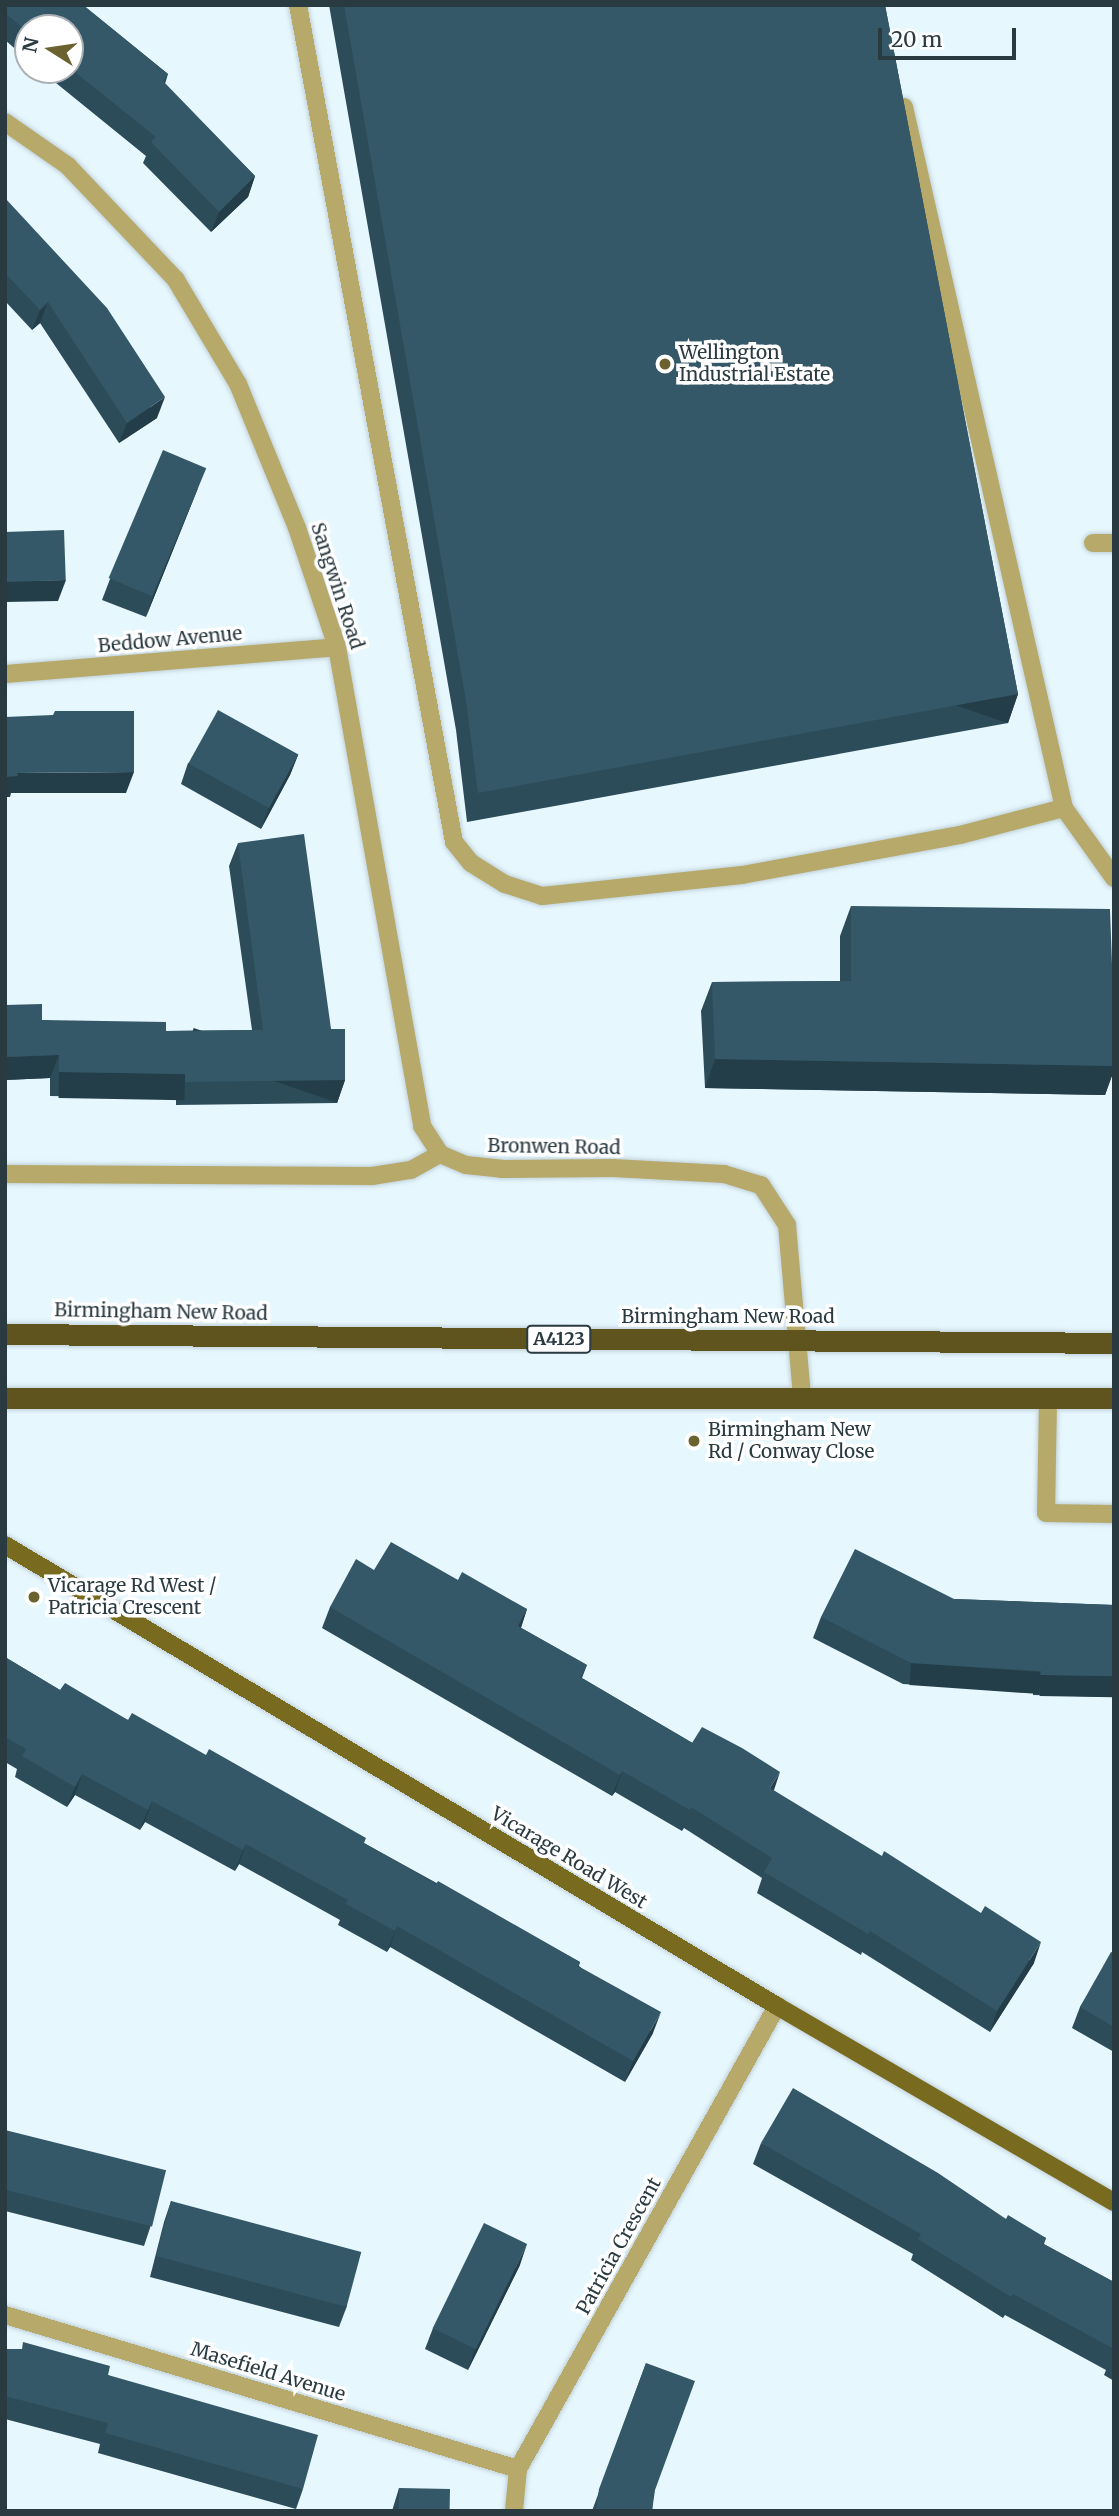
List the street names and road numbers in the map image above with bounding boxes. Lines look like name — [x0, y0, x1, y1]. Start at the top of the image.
street label: Sangwin Road — [306, 520, 368, 652]
street label: Beddow Avenue — [97, 622, 243, 658]
street label: Bronwen Road — [487, 1134, 621, 1160]
street label: Birmingham New Road — [54, 1299, 268, 1325]
street label: Birmingham New Road — [621, 1306, 835, 1328]
road number: A4123 — [526, 1324, 592, 1354]
street label: Vicarage Road West — [487, 1802, 651, 1914]
street label: Patricia Crescent — [572, 2173, 666, 2319]
street label: Masefield Avenue — [188, 2338, 348, 2406]

